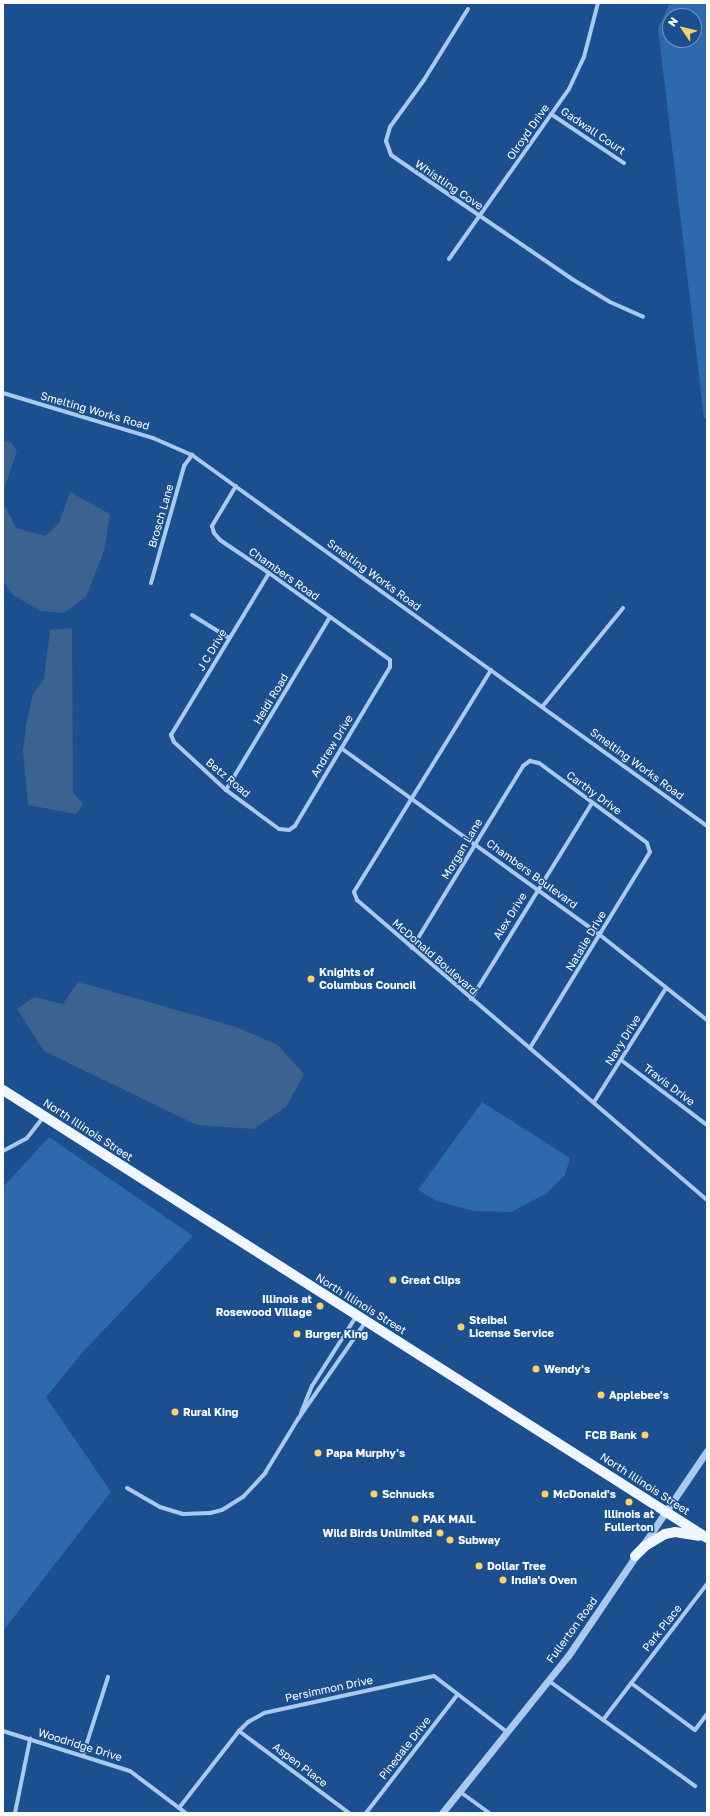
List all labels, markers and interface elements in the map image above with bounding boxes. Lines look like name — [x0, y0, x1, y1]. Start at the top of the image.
north arrow — [662, 8, 702, 48]
text: N — [665, 14, 680, 29]
street label: Olroyd Drive — [504, 102, 552, 162]
street label: Gadwall Court — [558, 105, 628, 157]
street label: Whistling Cove — [412, 157, 486, 213]
street label: Smelting Works Road — [39, 389, 151, 433]
street label: Brosch Lane — [146, 483, 176, 549]
street label: Smelting Works Road — [324, 536, 424, 614]
street label: Chambers Road — [246, 545, 322, 603]
street label: J C Drive — [194, 627, 230, 673]
street label: Heidi Road — [251, 671, 291, 727]
street label: Andrew Drive — [308, 712, 356, 780]
street label: Smelting Works Road — [587, 725, 687, 803]
street label: Betz Road — [203, 756, 253, 800]
street label: Carthy Drive — [564, 768, 624, 818]
street label: Morgan Lane — [439, 816, 485, 882]
street label: Chambers Boulevard — [484, 837, 580, 911]
street label: Alex Drive — [490, 890, 530, 942]
street label: Natalie Drive — [563, 908, 609, 974]
street label: McDonald Boulevard — [390, 916, 480, 998]
place label: Knights of Columbus Council — [319, 966, 416, 992]
marker: Knights of Columbus Council — [306, 974, 316, 984]
street label: Navy Drive — [602, 1012, 644, 1068]
street label: Travis Drive — [641, 1061, 697, 1109]
street label: North Illinois Street — [41, 1096, 135, 1164]
street label: North Illinois Street — [313, 1271, 409, 1337]
place label: Great Clips — [401, 1273, 461, 1287]
marker: Great Clips — [388, 1275, 398, 1285]
place label: Illinois at Rosewood Village — [216, 1293, 312, 1319]
marker: Illinois at Rosewood Village — [315, 1301, 325, 1311]
place label: Steibel License Service — [469, 1314, 554, 1340]
marker: Steibel License Service — [456, 1322, 466, 1332]
place label: Burger King — [305, 1327, 368, 1341]
marker: Burger King — [292, 1329, 302, 1339]
place label: Wendy's — [544, 1362, 590, 1376]
marker: Wendy's — [531, 1364, 541, 1374]
place label: Applebee's — [609, 1388, 669, 1402]
marker: Applebee's — [596, 1390, 606, 1400]
place label: Rural King — [183, 1405, 238, 1419]
marker: Rural King — [170, 1407, 180, 1417]
place label: FCB Bank — [585, 1428, 637, 1442]
marker: FCB Bank — [640, 1430, 650, 1440]
place label: Papa Murphy's — [326, 1446, 405, 1460]
marker: Papa Murphy's — [313, 1448, 323, 1458]
street label: North Illinois Street — [598, 1450, 692, 1518]
place label: Schnucks — [382, 1487, 434, 1501]
place label: McDonald's — [553, 1487, 616, 1501]
marker: Schnucks — [369, 1489, 379, 1499]
marker: McDonald's — [540, 1489, 550, 1499]
marker: Illinois at Fullerton — [624, 1497, 634, 1507]
place label: Illinois at Fullerton — [604, 1508, 654, 1534]
place label: PAK MAIL — [423, 1512, 476, 1526]
marker: PAK MAIL — [410, 1514, 420, 1524]
place label: Wild Birds Unlimited — [323, 1526, 432, 1540]
marker: Wild Birds Unlimited — [435, 1528, 445, 1538]
place label: Subway — [458, 1533, 500, 1547]
marker: Subway — [445, 1535, 455, 1545]
place label: Dollar Tree — [487, 1559, 546, 1573]
marker: Dollar Tree — [474, 1561, 484, 1571]
place label: India's Oven — [511, 1573, 577, 1587]
marker: India's Oven — [498, 1575, 508, 1585]
street label: Fullerton Road — [544, 1594, 600, 1666]
street label: Park Place — [640, 1602, 684, 1654]
street label: Persimmon Drive — [284, 1673, 374, 1705]
street label: Pinedale Drive — [376, 1714, 434, 1782]
street label: Woodridge Drive — [36, 1726, 124, 1764]
street label: Aspen Place — [270, 1740, 330, 1790]

